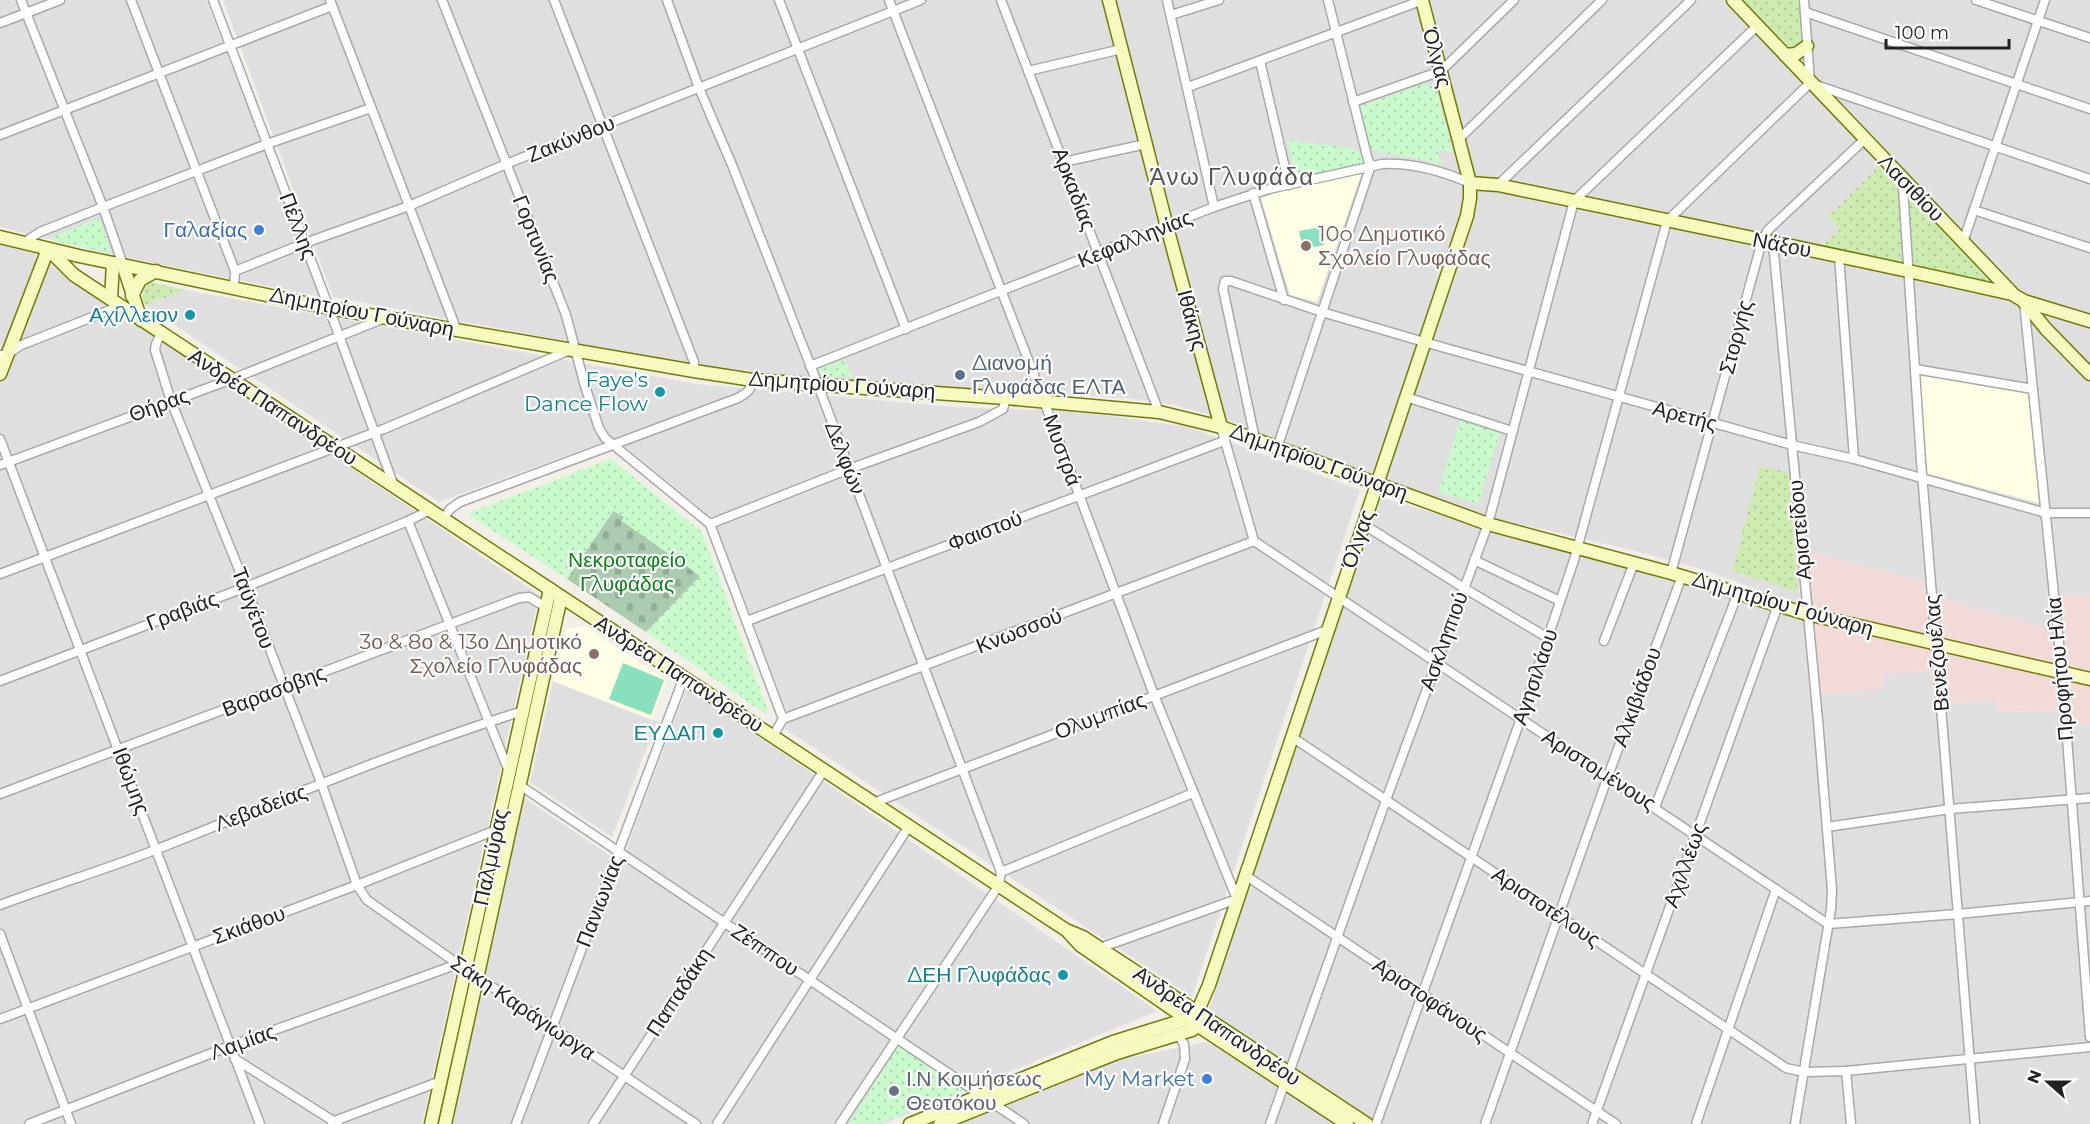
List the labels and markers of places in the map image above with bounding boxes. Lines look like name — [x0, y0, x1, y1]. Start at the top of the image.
place label: Γαλαξίας — [163, 217, 247, 242]
place label: 10o Δημοτικό Σχολείο Γλυφάδας — [1318, 221, 1491, 270]
marker: Γαλαξίας — [252, 223, 266, 237]
marker: 10o Δημοτικό Σχολείο Γλυφάδας — [1299, 239, 1313, 253]
place label: Αχίλλειον — [89, 302, 178, 327]
marker: Αχίλλειον — [183, 308, 197, 322]
place label: Διανομή Γλυφάδας ΕΛΤΑ — [972, 350, 1126, 399]
place label: Faye's Dance Flow — [524, 367, 649, 416]
marker: Διανομή Γλυφάδας ΕΛΤΑ — [953, 368, 967, 382]
marker: Faye's Dance Flow — [653, 385, 667, 399]
place label: 3ο & 8ο & 13ο Δημοτικό Σχολείο Γλυφάδας — [359, 629, 582, 678]
marker: 3ο & 8ο & 13ο Δημοτικό Σχολείο Γλυφάδας — [587, 647, 601, 661]
place label: ΕΥΔΑΠ — [634, 720, 706, 745]
marker: ΕΥΔΑΠ — [711, 726, 725, 740]
place label: ΔΕΗ Γλυφάδας — [907, 962, 1051, 987]
marker: ΔΕΗ Γλυφάδας — [1056, 968, 1070, 982]
place label: Ι.Ν Κοιμήσεως Θεοτόκου — [906, 1066, 1042, 1115]
place label: My Market — [1084, 1066, 1195, 1091]
marker: My Market — [1200, 1072, 1214, 1086]
marker: Ι.Ν Κοιμήσεως Θεοτόκου — [887, 1084, 901, 1098]

